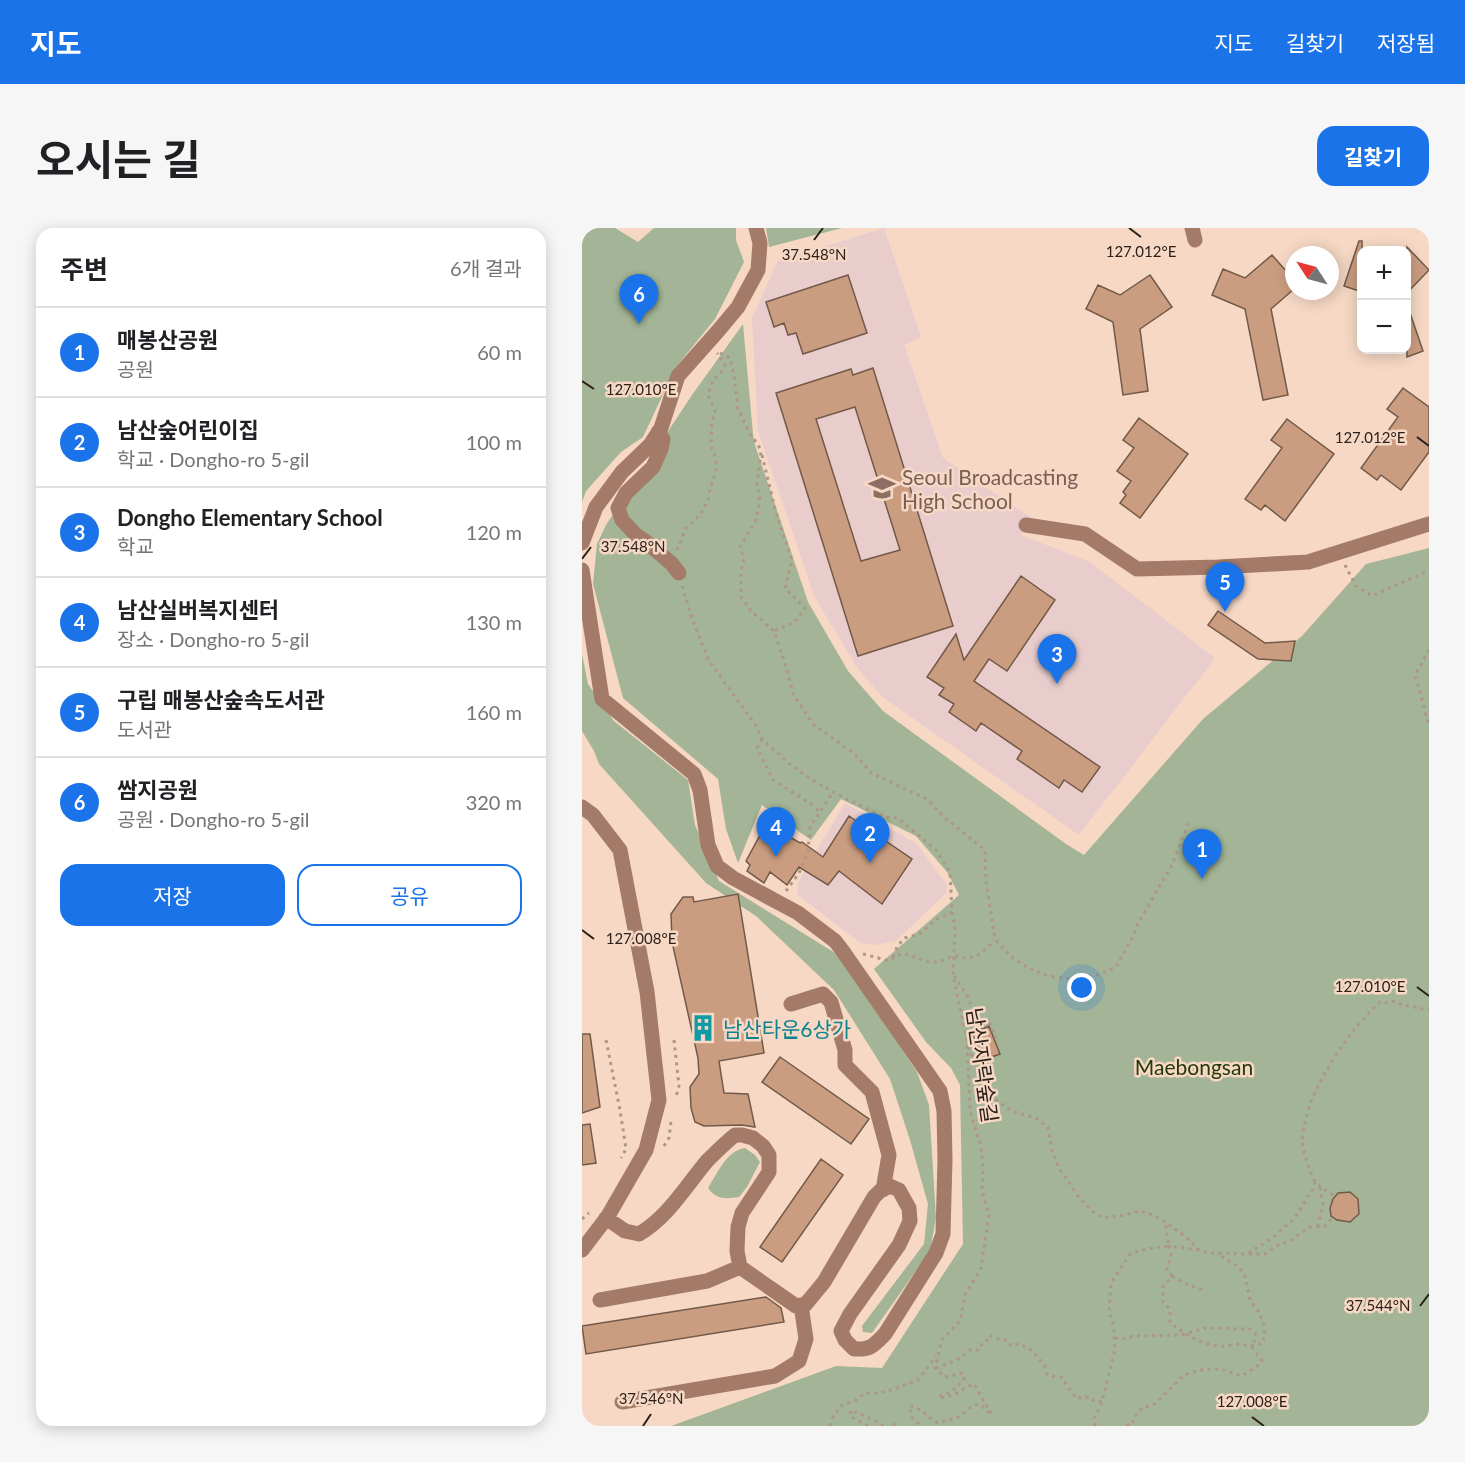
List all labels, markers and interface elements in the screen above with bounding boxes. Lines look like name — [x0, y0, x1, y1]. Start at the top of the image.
text: 지도 — [30, 26, 82, 60]
text: 지도 — [1214, 30, 1253, 55]
text: 길찾기 — [1286, 30, 1344, 55]
text: 저장됨 — [1377, 30, 1435, 55]
button: 길찾기 — [1317, 126, 1429, 186]
text: 오시는 길 — [36, 134, 201, 184]
text: 127.012°E — [1106, 242, 1176, 260]
text: 37.548°N — [782, 245, 846, 263]
north arrow — [1285, 246, 1339, 300]
map controls — [1357, 246, 1411, 354]
button: + — [1357, 246, 1411, 300]
text: 주변 — [60, 253, 108, 285]
text: 6개 결과 — [450, 256, 522, 280]
pin: 6 — [620, 274, 658, 324]
button: − — [1357, 300, 1411, 354]
text: 매봉산공원 — [117, 326, 218, 353]
text: 1 — [74, 340, 85, 364]
text: 60 m — [477, 340, 522, 364]
text: 공원 — [117, 357, 154, 381]
text: 127.010°E — [606, 380, 676, 398]
text: 남산숲어린이집 — [117, 416, 259, 443]
text: 127.012°E — [1335, 428, 1405, 446]
text: 2 — [74, 430, 85, 454]
text: 100 m — [466, 430, 522, 454]
text: 학교 · Dongho-ro 5-gil — [117, 447, 309, 471]
place label: Seoul Broadcasting High School — [902, 464, 1078, 513]
school or university icon: Seoul Broadcasting High School — [867, 473, 897, 503]
text: Dongho Elementary School — [117, 504, 383, 531]
text: 3 — [74, 520, 85, 544]
text: 120 m — [466, 520, 522, 544]
text: 학교 — [117, 534, 154, 558]
text: 37.548°N — [601, 537, 665, 555]
pin: 5 — [1206, 562, 1244, 612]
text: 남산실버복지센터 — [117, 596, 279, 623]
text: 4 — [74, 610, 85, 634]
text: 130 m — [466, 610, 522, 634]
text: 장소 · Dongho-ro 5-gil — [117, 627, 309, 651]
pin: 3 — [1038, 634, 1076, 684]
text: 구립 매봉산숲속도서관 — [117, 686, 325, 713]
text: 5 — [74, 700, 85, 724]
text: 160 m — [466, 700, 522, 724]
text: 도서관 — [117, 717, 172, 741]
text: 쌈지공원 — [117, 776, 198, 803]
text: 6 — [74, 790, 85, 814]
text: 320 m — [466, 790, 522, 814]
text: 공원 · Dongho-ro 5-gil — [117, 807, 309, 831]
pin: 4 — [756, 808, 796, 857]
pin: 2 — [850, 814, 890, 863]
pin: 1 — [1182, 830, 1222, 879]
button: 저장 — [60, 864, 285, 926]
button: 공유 — [297, 864, 522, 926]
text: 127.008°E — [606, 929, 676, 947]
your location — [1067, 973, 1096, 1002]
text: 127.010°E — [1335, 977, 1405, 995]
street label: 남산자락숲길 — [963, 1006, 1003, 1124]
building icon: 남산타운6상가 — [688, 1013, 718, 1043]
place label: 남산타운6상가 — [723, 1016, 851, 1041]
park label: Maebongsan — [1135, 1054, 1253, 1079]
text: 37.544°N — [1346, 1296, 1410, 1314]
text: 37.546°N — [619, 1389, 683, 1407]
text: 127.008°E — [1217, 1392, 1287, 1410]

